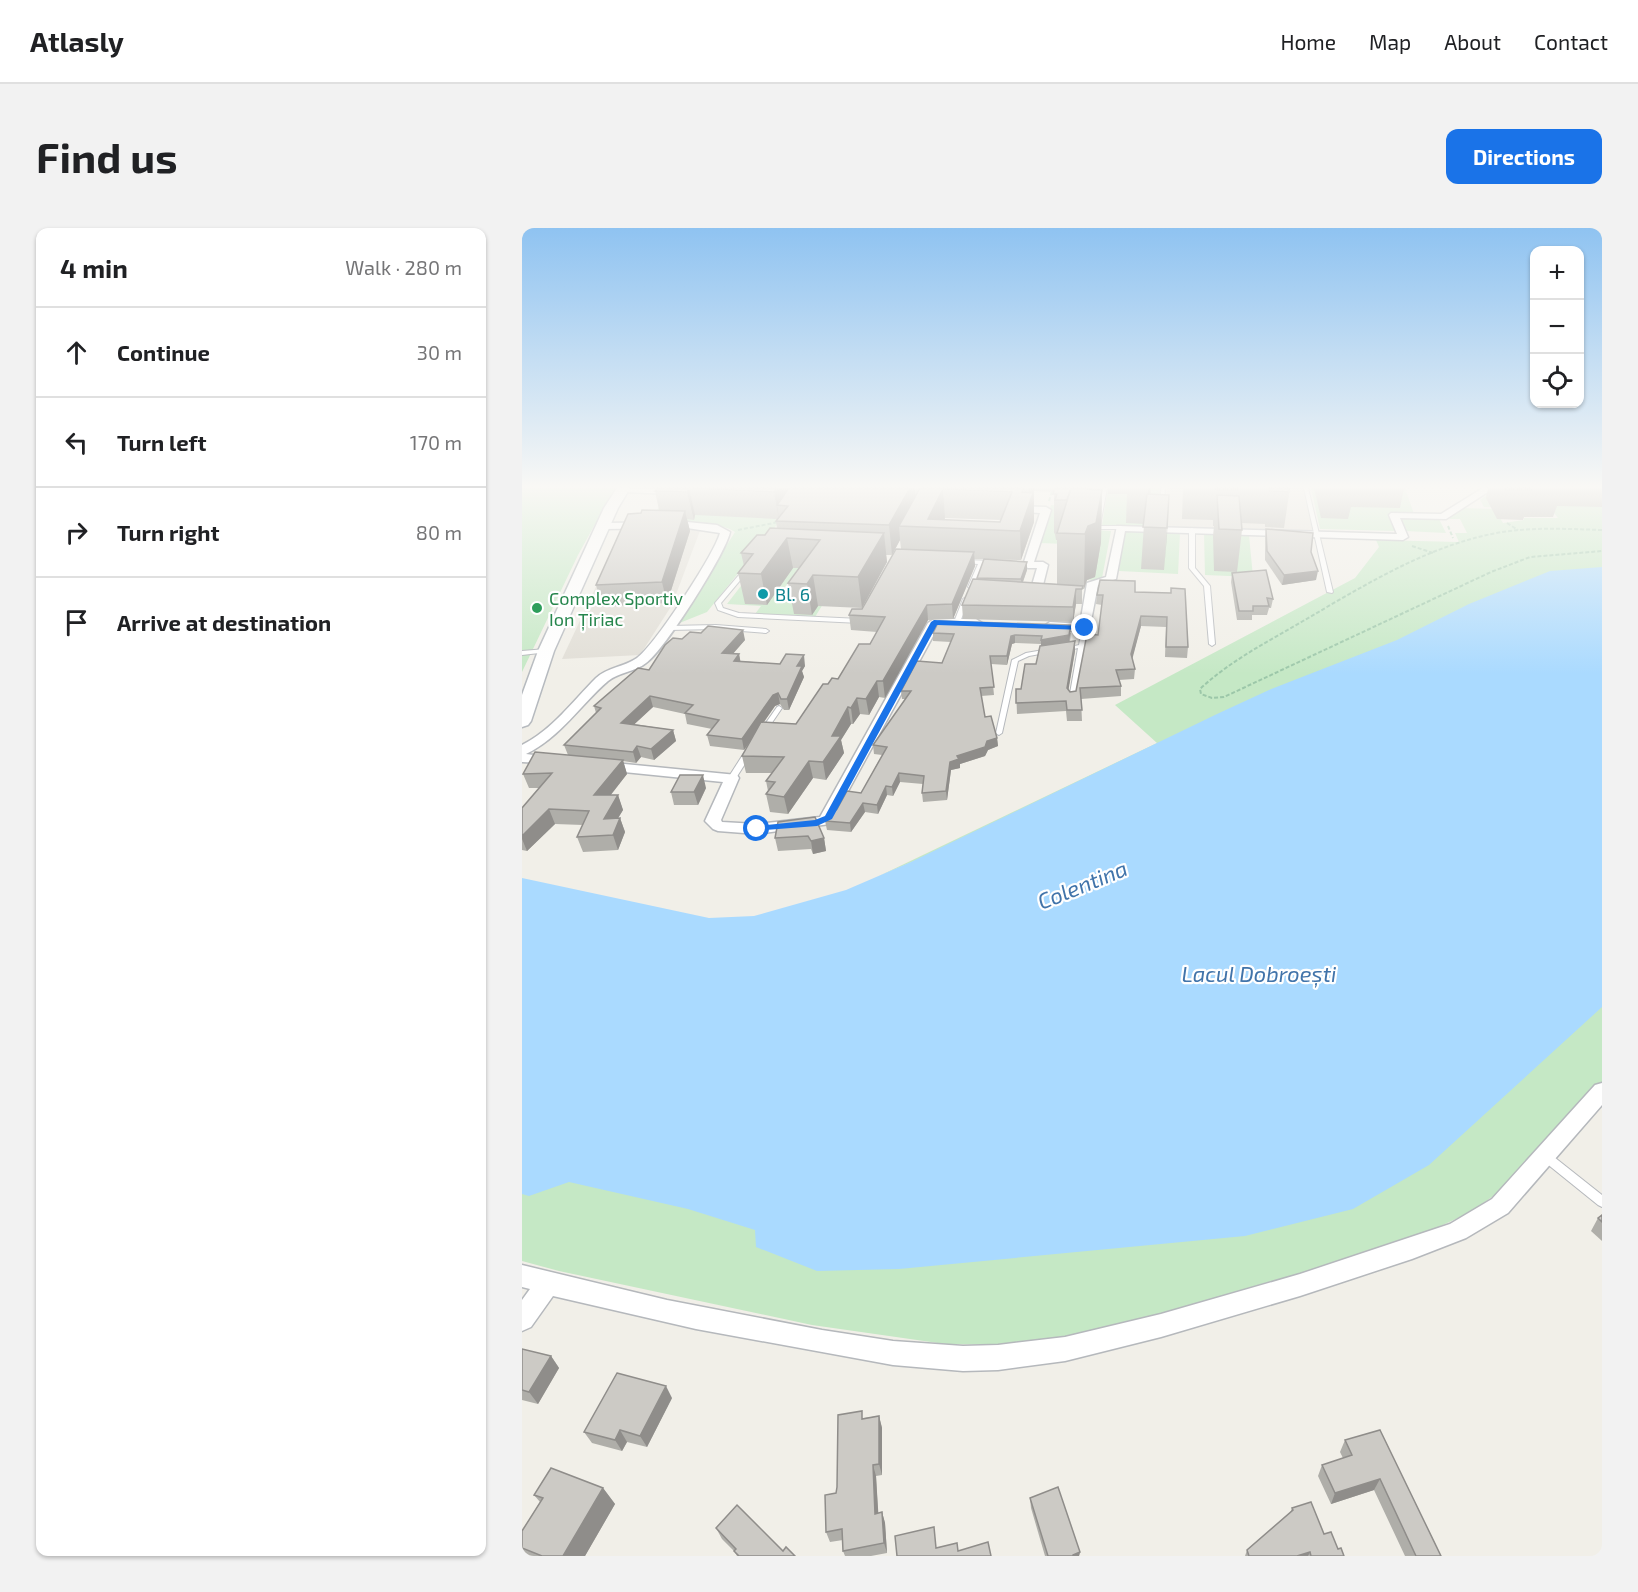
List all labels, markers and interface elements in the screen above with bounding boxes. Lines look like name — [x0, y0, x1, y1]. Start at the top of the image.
text: Atlasly — [30, 24, 124, 58]
text: Home — [1280, 29, 1336, 54]
text: Map — [1369, 29, 1411, 54]
text: About — [1444, 29, 1501, 54]
text: Contact — [1534, 29, 1608, 54]
button: Directions — [1446, 129, 1602, 184]
text: Find us — [36, 131, 178, 181]
map controls — [1530, 246, 1584, 408]
button: + — [1530, 246, 1584, 300]
text: 4 min — [60, 252, 128, 283]
text: Walk · 280 m — [345, 255, 462, 279]
button: − — [1530, 300, 1584, 354]
icon: ahead — [60, 336, 93, 369]
text: Continue — [117, 339, 210, 365]
text: 30 m — [417, 340, 462, 364]
button: locate — [1530, 354, 1584, 408]
icon: left — [60, 426, 93, 459]
text: Turn left — [117, 429, 206, 455]
text: 170 m — [410, 430, 462, 454]
icon: right — [60, 516, 93, 549]
text: Turn right — [117, 519, 219, 545]
text: 80 m — [416, 520, 462, 544]
place label: Bl. 6 — [775, 583, 810, 605]
place label: Complex Sportiv Ion Țiriac — [549, 587, 684, 631]
marker: Bl. 6 — [756, 587, 770, 601]
marker: Complex Sportiv Ion Țiriac — [530, 601, 544, 615]
icon: arrive — [60, 606, 93, 639]
text: Arrive at destination — [117, 609, 331, 635]
route end — [1071, 614, 1097, 640]
route start — [743, 815, 769, 841]
water label: Colentina — [1033, 854, 1131, 914]
water label: Lacul Dobroești — [1182, 960, 1336, 988]

